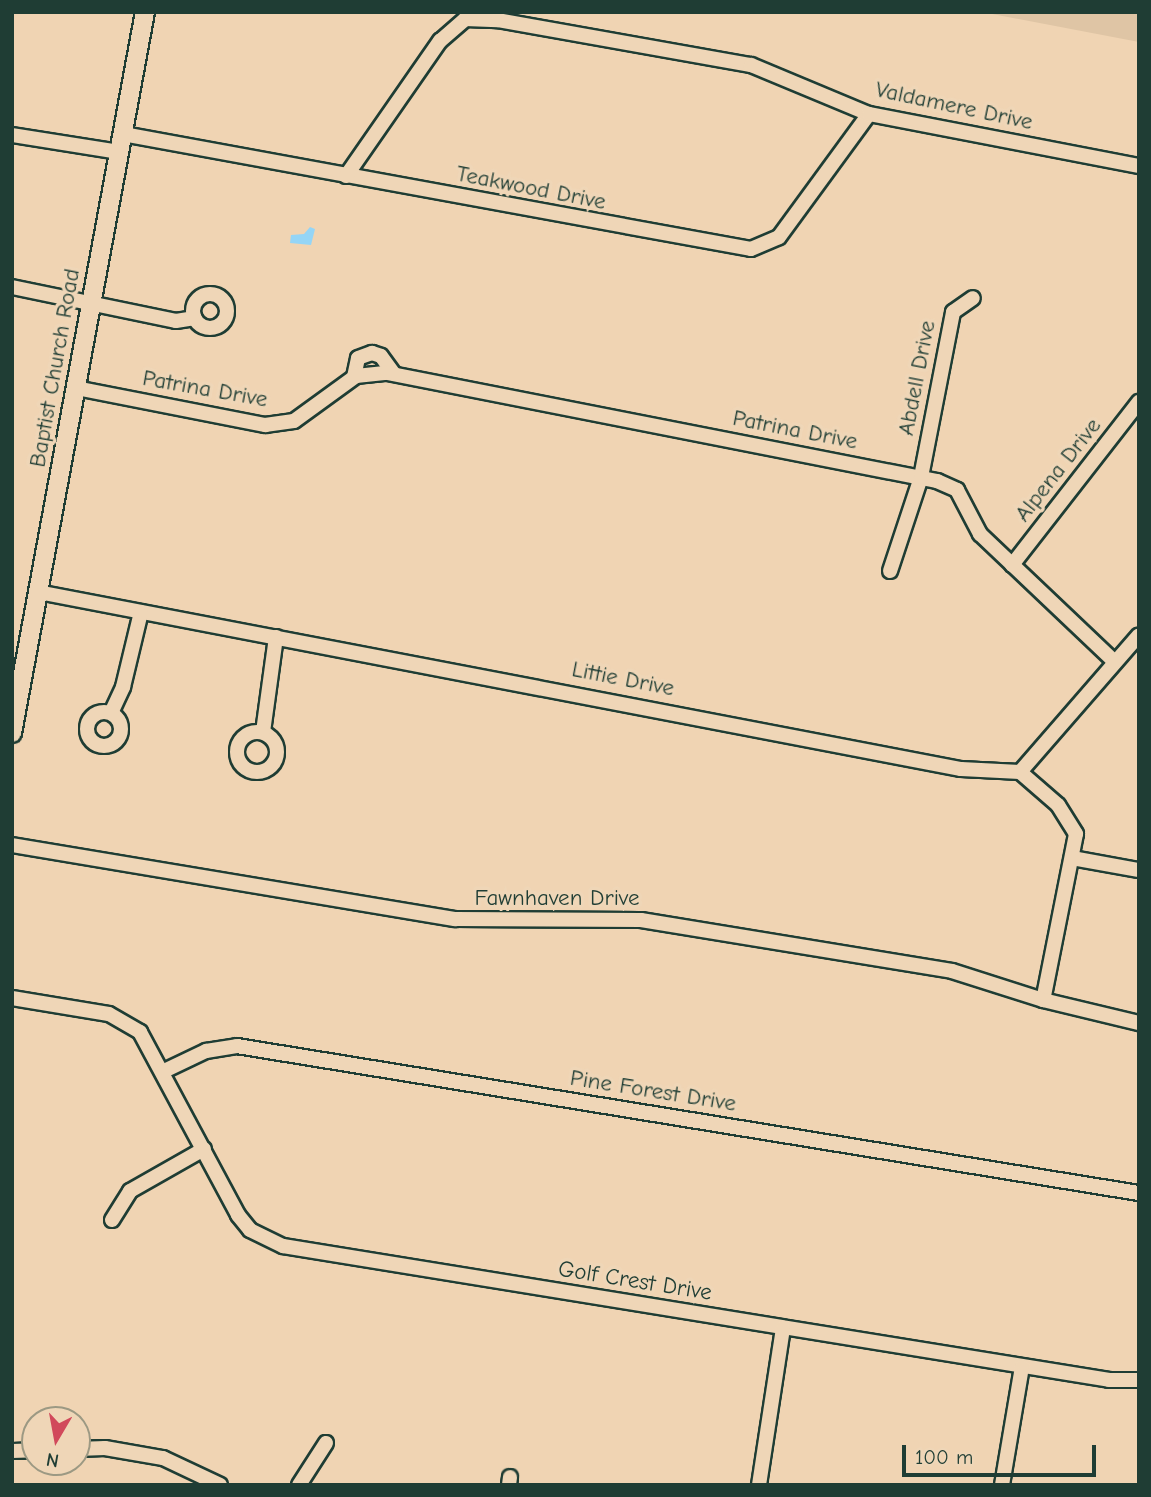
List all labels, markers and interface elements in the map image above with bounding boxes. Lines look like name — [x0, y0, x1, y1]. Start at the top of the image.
street label: Valdamere Drive — [873, 76, 1035, 136]
street label: Teakwood Drive — [454, 160, 608, 216]
street label: Baptist Church Road — [24, 267, 86, 469]
street label: Abdell Drive — [892, 318, 942, 438]
street label: Patrina Drive — [140, 364, 270, 414]
street label: Patrina Drive — [730, 404, 860, 456]
street label: Alpena Drive — [1009, 413, 1107, 527]
street label: Littie Drive — [569, 656, 677, 702]
street label: Fawnhaven Drive — [474, 884, 640, 912]
street label: Pine Forest Drive — [568, 1064, 738, 1118]
street label: Golf Crest Drive — [556, 1255, 714, 1307]
north arrow — [21, 1406, 91, 1476]
scale bar — [906, 1430, 1100, 1474]
text: 100 m — [915, 1445, 973, 1469]
text: N — [45, 1448, 61, 1472]

